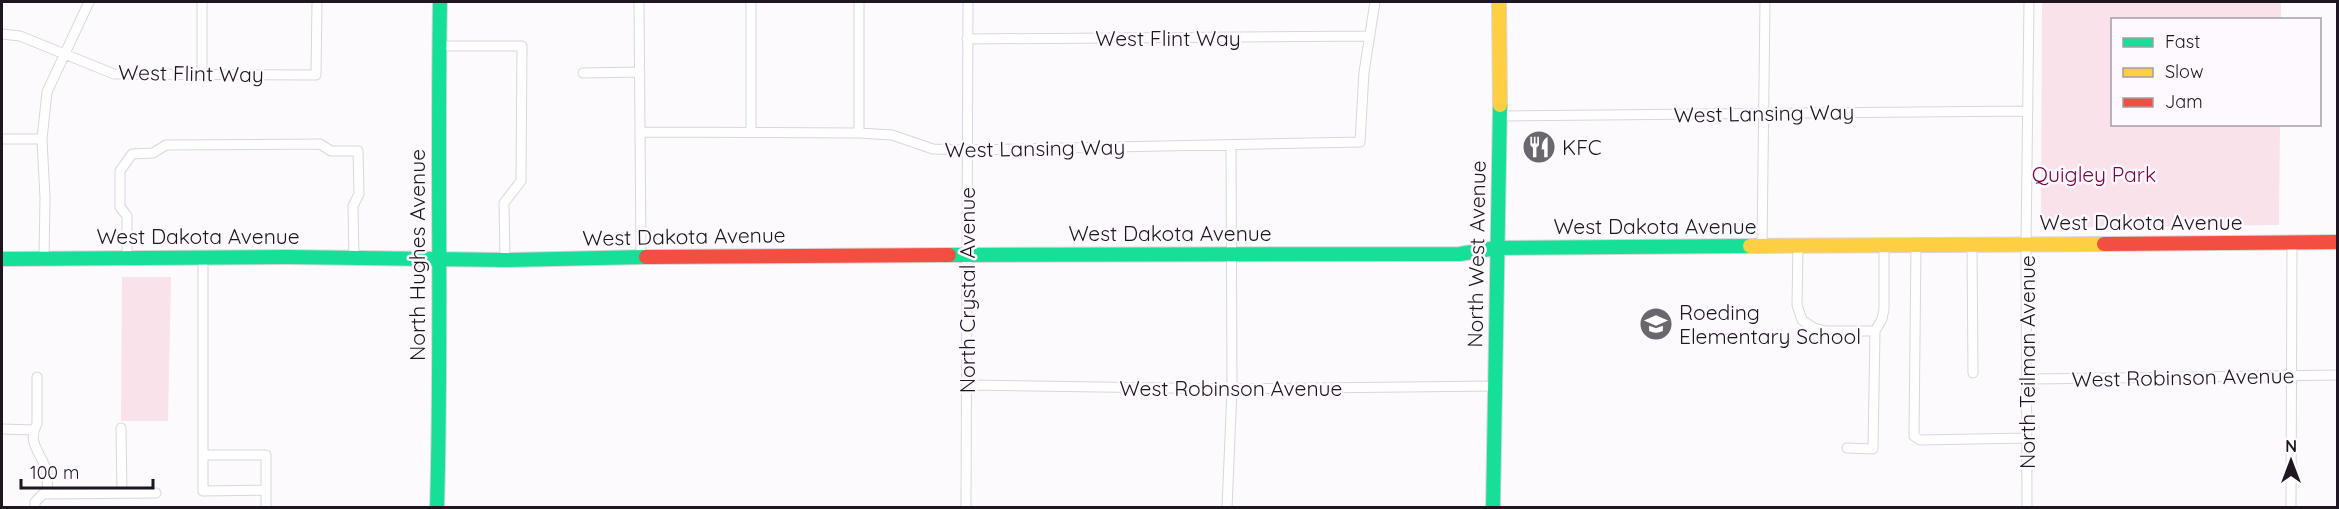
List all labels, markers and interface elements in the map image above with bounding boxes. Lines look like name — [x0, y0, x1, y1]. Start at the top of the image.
legend — [2111, 18, 2321, 126]
street label: West Flint Way — [1095, 25, 1241, 51]
text: Fast — [2165, 30, 2200, 53]
street label: West Flint Way — [118, 59, 264, 87]
text: Slow — [2165, 60, 2203, 83]
text: Jam — [2165, 90, 2203, 113]
street label: West Lansing Way — [1673, 98, 1855, 128]
restaurant icon: KFC — [1521, 129, 1557, 165]
street label: West Lansing Way — [944, 133, 1126, 163]
place label: KFC — [1562, 134, 1602, 160]
street label: North Hughes Avenue — [404, 149, 430, 361]
street label: North West Avenue — [1461, 160, 1491, 348]
park label: Quigley Park — [2032, 161, 2156, 187]
street label: North Crystal Avenue — [954, 187, 980, 393]
street label: West Dakota Avenue — [2039, 209, 2243, 235]
street label: West Dakota Avenue — [1553, 213, 1757, 239]
street label: West Dakota Avenue — [1068, 220, 1272, 246]
street label: West Dakota Avenue — [582, 221, 786, 251]
street label: West Dakota Avenue — [96, 223, 300, 249]
street label: North Teilman Avenue — [2014, 255, 2040, 469]
place label: Roeding Elementary School — [1679, 299, 1861, 349]
school or university icon: Roeding Elementary School — [1638, 306, 1674, 342]
street label: West Robinson Avenue — [2071, 362, 2295, 392]
street label: West Robinson Avenue — [1120, 375, 1342, 401]
north arrow — [2261, 431, 2321, 491]
text: N — [2285, 436, 2297, 456]
scale bar — [21, 452, 153, 490]
text: 100 m — [30, 461, 79, 484]

